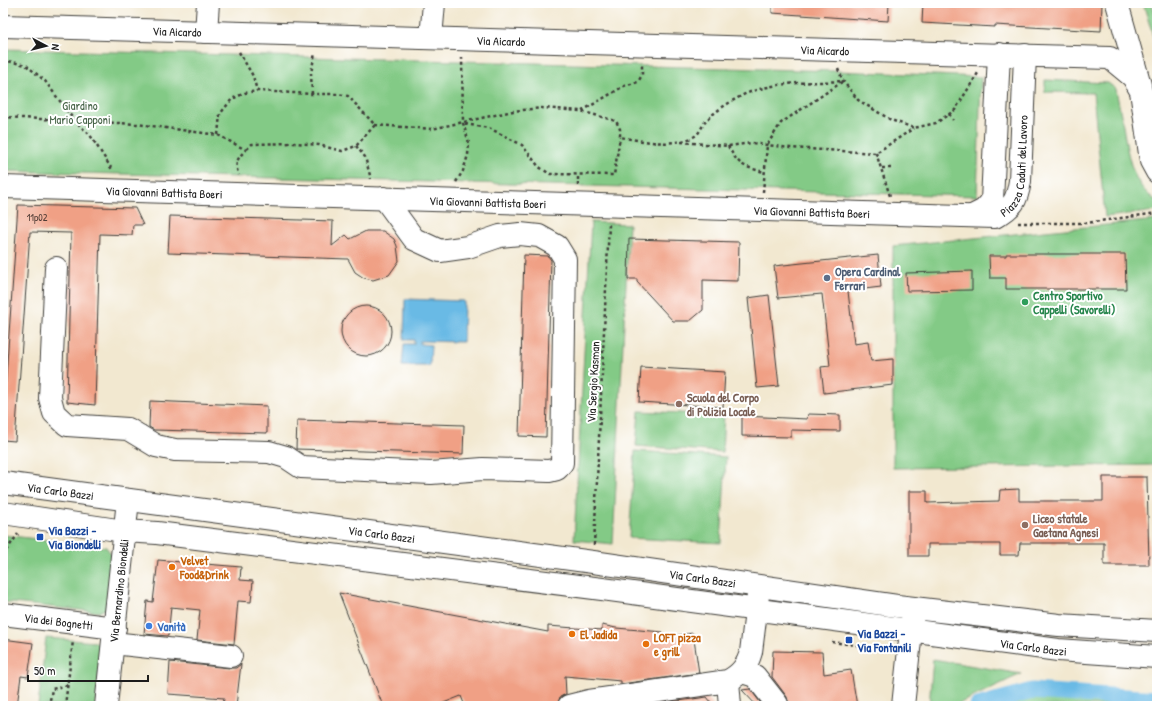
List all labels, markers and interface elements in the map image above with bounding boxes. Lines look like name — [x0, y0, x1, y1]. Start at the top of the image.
street label: Via Aicardo — [152, 22, 202, 40]
north arrow — [26, 26, 66, 66]
street label: Via Aicardo — [476, 31, 526, 50]
street label: Via Aicardo — [800, 41, 850, 59]
text: N — [49, 43, 63, 51]
park label: Giardino Mario Capponi — [49, 97, 111, 128]
street label: Piazza Caduti del Lavoro — [996, 115, 1031, 220]
street label: Via Giovanni Battista Boeri — [105, 182, 223, 202]
street label: Via Giovanni Battista Boeri — [429, 191, 547, 212]
street label: Via Giovanni Battista Boeri — [753, 201, 870, 222]
house number: 11p02 — [27, 211, 48, 224]
place label: Opera Cardinal Ferrari — [834, 263, 901, 294]
marker: Opera Cardinal Ferrari — [822, 273, 832, 283]
place label: Centro Sportivo Cappelli (Savorelli) — [1033, 287, 1115, 319]
marker: Centro Sportivo Cappelli (Savorelli) — [1020, 297, 1030, 307]
street label: Via Sergio Kasman — [582, 341, 604, 423]
place label: Scuola del Corpo di Polizia Locale — [687, 389, 759, 420]
marker: Scuola del Corpo di Polizia Locale — [674, 399, 684, 409]
street label: Via Carlo Bazzi — [26, 478, 95, 504]
place label: Liceo statale Gaetana Agnesi — [1033, 510, 1099, 542]
marker: Liceo statale Gaetana Agnesi — [1020, 520, 1030, 530]
street label: Via Carlo Bazzi — [347, 521, 416, 547]
place label: Via Bazzi - Via Biondelli — [48, 522, 102, 553]
marker: Via Bazzi - Via Biondelli — [35, 532, 45, 542]
street label: Via Bernardino Biondelli — [104, 538, 132, 643]
place label: Velvet Food&Drink — [179, 552, 229, 583]
marker: Velvet Food&Drink — [167, 562, 177, 572]
street label: Via Carlo Bazzi — [668, 565, 737, 591]
street label: Via dei Bognetti — [23, 608, 94, 634]
place label: Vanità — [157, 618, 186, 635]
marker: Vanità — [144, 621, 154, 631]
place label: Via Bazzi - Via Fontanili — [857, 625, 912, 656]
place label: El Jadida — [580, 626, 617, 643]
marker: El Jadida — [567, 629, 577, 639]
place label: LOFT pizza e grill — [653, 629, 701, 661]
street label: Via Carlo Bazzi — [999, 634, 1067, 659]
marker: Via Bazzi - Via Fontanili — [844, 635, 854, 645]
marker: LOFT pizza e grill — [641, 639, 651, 649]
scale bar — [28, 657, 148, 683]
text: 50 m — [34, 662, 55, 679]

